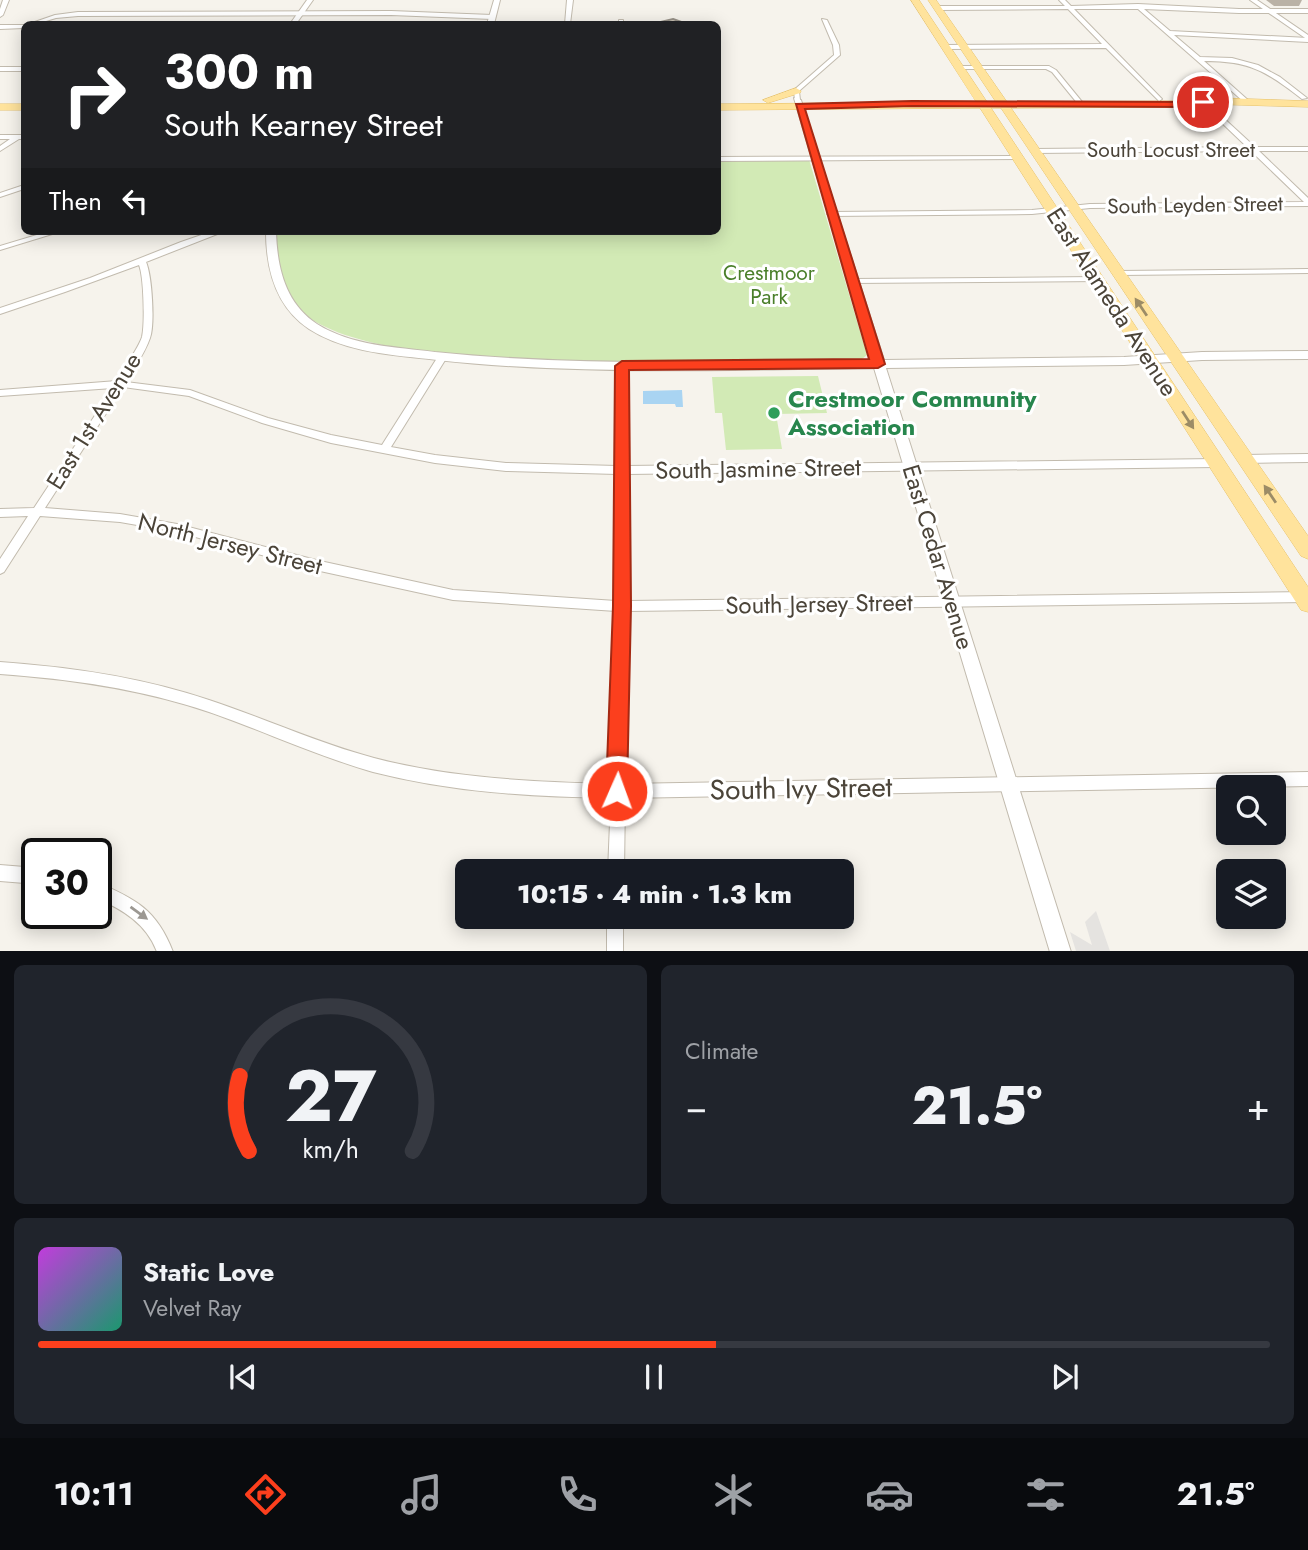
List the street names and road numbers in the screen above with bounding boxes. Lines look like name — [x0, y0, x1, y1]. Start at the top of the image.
street label: South Locust Street — [1087, 135, 1255, 165]
street label: South Leyden Street — [1107, 188, 1283, 222]
street label: East Alameda Avenue — [1038, 201, 1187, 403]
street label: East 1st Avenue — [38, 345, 150, 496]
street label: South Jasmine Street — [655, 449, 861, 488]
street label: East Cedar Avenue — [894, 460, 983, 654]
street label: North Jersey Street — [134, 504, 326, 583]
street label: South Jersey Street — [725, 584, 913, 623]
street label: South Ivy Street — [709, 766, 893, 811]

